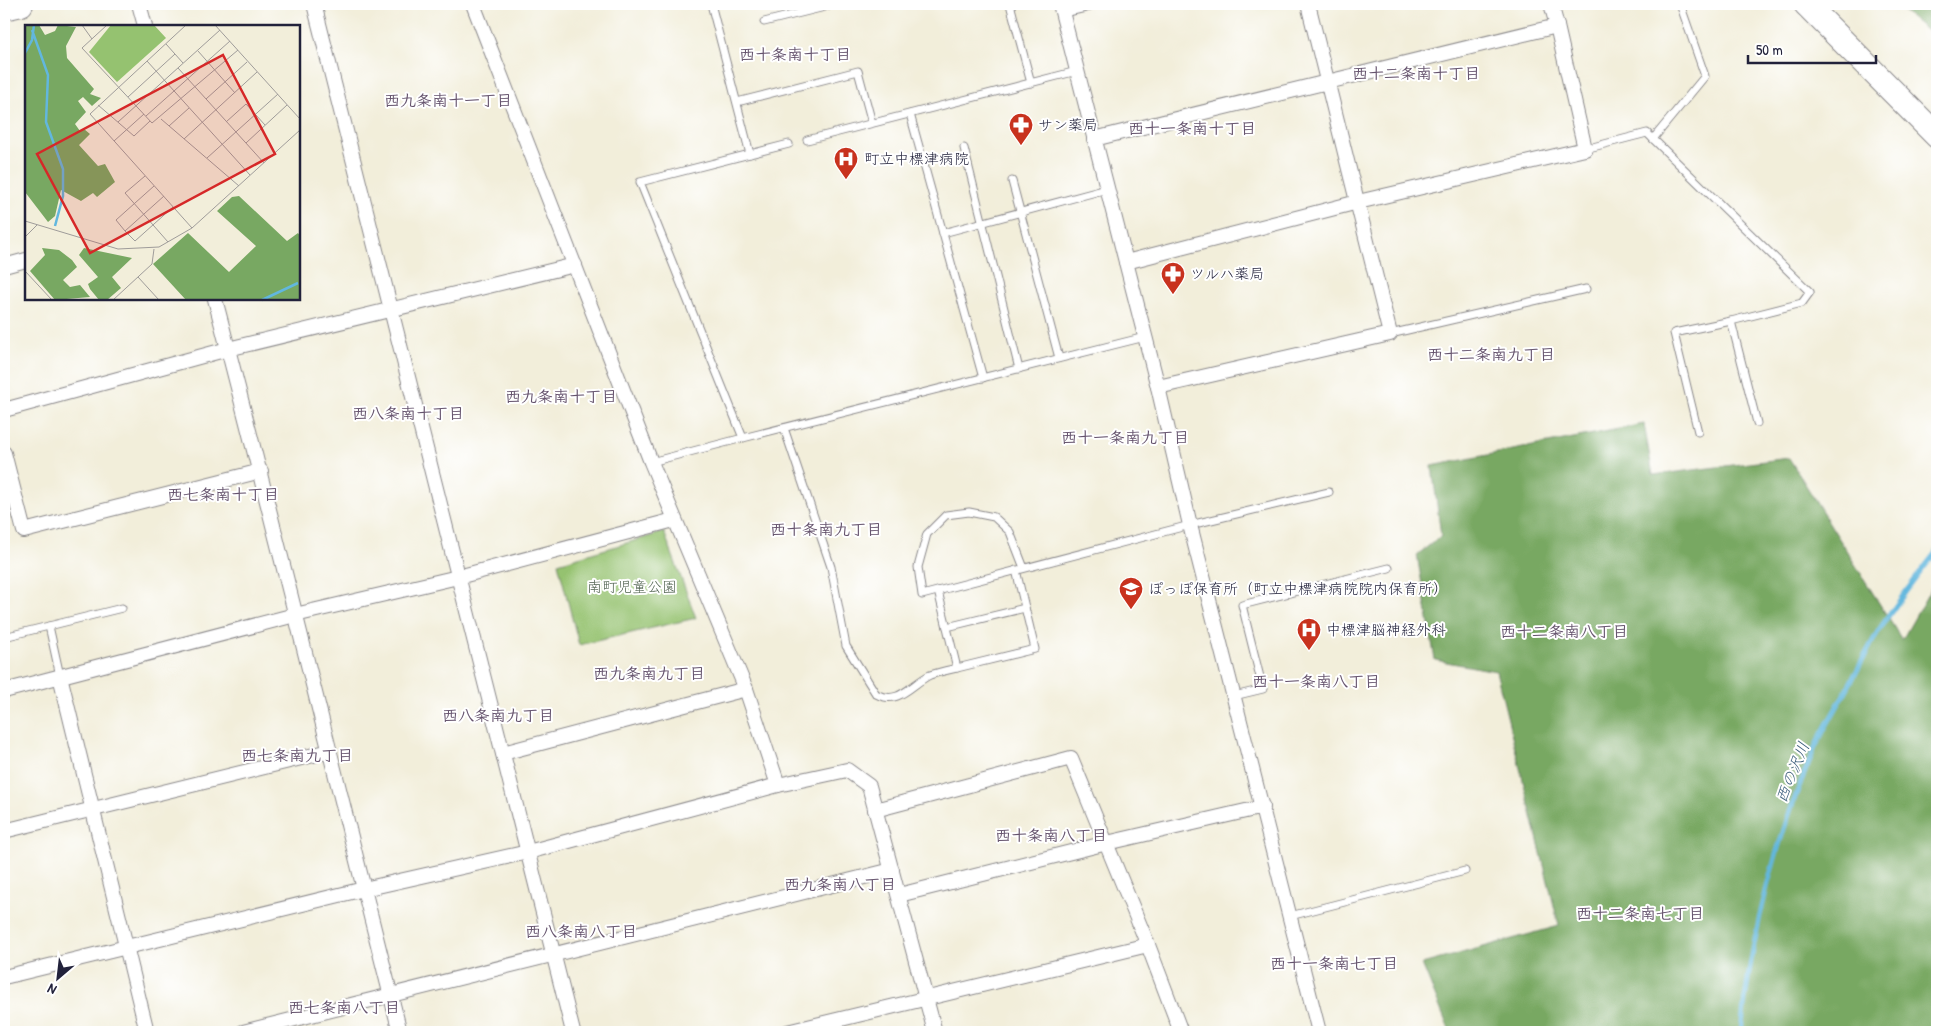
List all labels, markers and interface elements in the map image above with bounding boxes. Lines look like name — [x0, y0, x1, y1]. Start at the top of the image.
inset map — [25, 25, 300, 300]
scale bar — [1748, 32, 1876, 64]
text: 50 m — [1756, 39, 1783, 60]
district label: 西十条南十丁目 — [739, 43, 851, 65]
district label: 西十二条南十丁目 — [1352, 62, 1480, 84]
district label: 西九条南十一丁目 — [384, 89, 512, 111]
pharmacy icon: サン薬局 — [1008, 112, 1034, 146]
place label: サン薬局 — [1038, 114, 1098, 135]
district label: 西十一条南十丁目 — [1128, 117, 1256, 139]
hospital icon: 町立中標津病院 — [833, 146, 859, 180]
place label: 町立中標津病院 — [864, 148, 969, 169]
pharmacy icon: ツルハ薬局 — [1160, 261, 1186, 295]
place label: ツルハ薬局 — [1190, 263, 1264, 284]
district label: 西十二条南九丁目 — [1427, 343, 1555, 365]
district label: 西九条南十丁目 — [505, 385, 617, 407]
district label: 西八条南十丁目 — [352, 402, 464, 424]
district label: 西十一条南九丁目 — [1061, 426, 1189, 448]
district label: 西七条南十丁目 — [167, 483, 279, 505]
district label: 西十条南九丁目 — [770, 518, 882, 540]
park label: 南町児童公園 — [587, 576, 677, 597]
school or university icon: ぽっぽ保育所（町立中標津病院院内保育所） — [1118, 576, 1144, 610]
place label: ぽっぽ保育所（町立中標津病院院内保育所） — [1148, 578, 1448, 599]
hospital icon: 中標津脳神経外科 — [1296, 617, 1322, 651]
place label: 中標津脳神経外科 — [1326, 619, 1446, 640]
district label: 西十二条南八丁目 — [1500, 620, 1628, 642]
district label: 西九条南九丁目 — [593, 662, 705, 684]
district label: 西十一条南八丁目 — [1252, 670, 1380, 692]
district label: 西八条南九丁目 — [442, 704, 554, 726]
water label: 西の沢川 — [1770, 738, 1814, 806]
district label: 西七条南九丁目 — [241, 744, 353, 766]
district label: 西十条南八丁目 — [995, 824, 1107, 846]
district label: 西九条南八丁目 — [784, 873, 896, 895]
district label: 西十二条南七丁目 — [1576, 902, 1704, 924]
district label: 西八条南八丁目 — [525, 920, 637, 942]
district label: 西十一条南七丁目 — [1270, 952, 1398, 974]
north arrow — [32, 954, 82, 1004]
text: N — [43, 980, 59, 1000]
district label: 西七条南八丁目 — [288, 996, 400, 1018]

